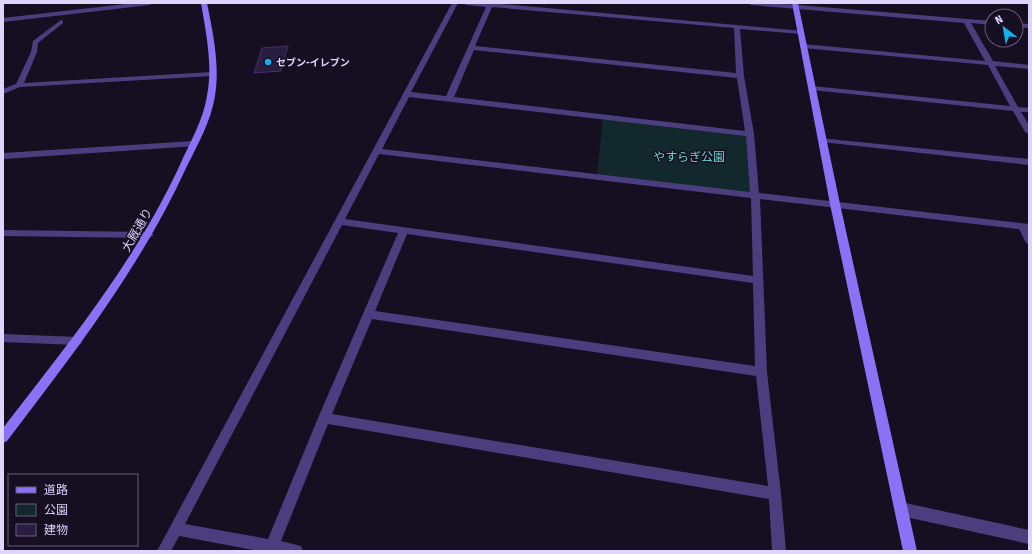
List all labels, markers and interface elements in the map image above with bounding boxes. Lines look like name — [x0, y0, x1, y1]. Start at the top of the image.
north arrow — [984, 8, 1024, 48]
text: N — [993, 13, 1005, 27]
marker: セブン-イレブン — [263, 57, 273, 67]
place label: セブン-イレブン — [276, 57, 350, 69]
park label: やすらぎ公園 — [653, 150, 725, 164]
street label: 大厩通り — [119, 206, 155, 254]
legend — [8, 474, 138, 546]
text: 道路 — [44, 483, 68, 497]
text: 公園 — [44, 503, 68, 517]
text: 建物 — [44, 523, 68, 537]

